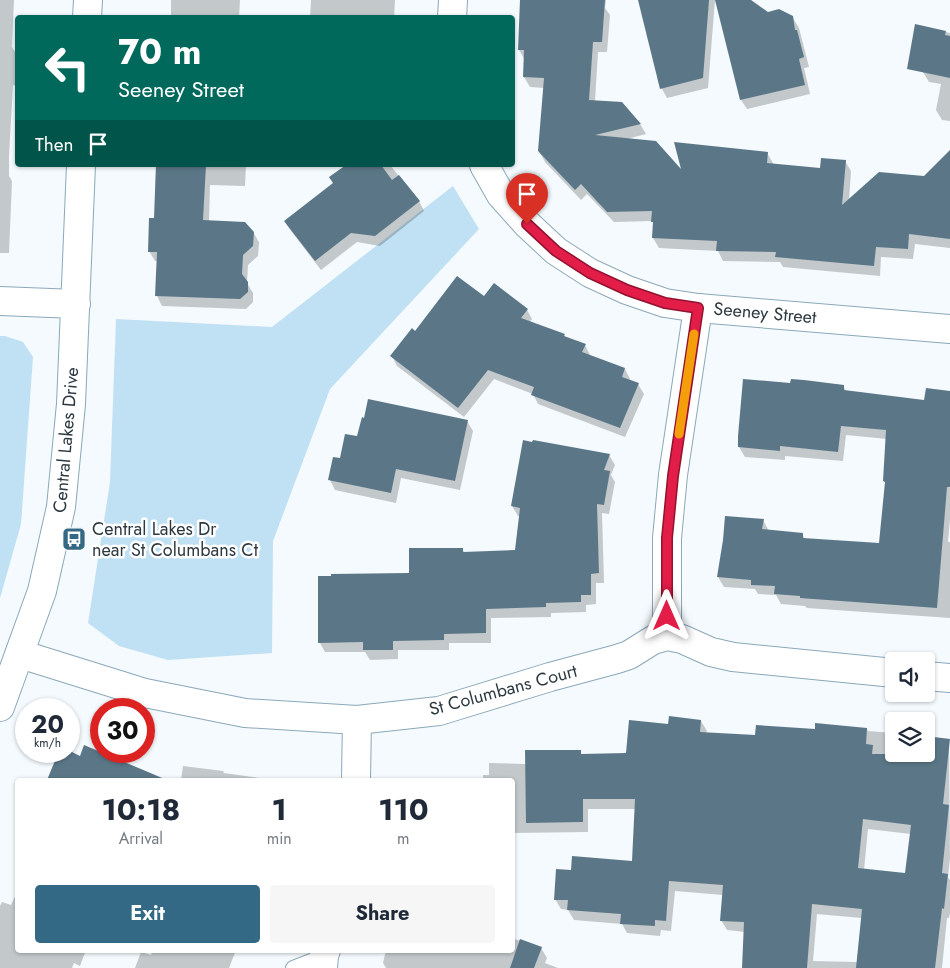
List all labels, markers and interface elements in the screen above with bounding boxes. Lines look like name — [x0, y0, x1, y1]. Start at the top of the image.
text: 70 m — [118, 27, 201, 77]
icon: left — [35, 35, 100, 100]
text: Seeney Street — [118, 73, 244, 105]
icon: arrive — [84, 130, 112, 158]
text: Then — [35, 131, 74, 158]
pin — [506, 173, 548, 224]
icon: arrive — [513, 180, 541, 208]
street label: Seeney Street — [713, 296, 818, 331]
street label: Central Lakes Drive — [47, 366, 85, 514]
place label: Central Lakes Dr near St Columbans Ct — [92, 516, 259, 563]
bus stop icon: Central Lakes Dr near St Columbans Ct — [61, 526, 87, 552]
position arrow — [640, 589, 692, 641]
map controls — [885, 652, 935, 762]
button: sound — [885, 652, 935, 702]
street label: St Columbans Court — [426, 658, 581, 722]
speed limit sign: 30 — [90, 698, 155, 763]
text: 20 — [31, 706, 64, 742]
button: layers — [885, 712, 935, 762]
text: km/h — [34, 734, 61, 752]
text: 10:18 — [101, 788, 180, 831]
text: 1 — [272, 788, 287, 831]
text: 110 — [378, 788, 429, 831]
text: Arrival — [119, 827, 163, 850]
text: min — [267, 827, 292, 850]
text: m — [397, 827, 410, 850]
button: Exit — [35, 885, 260, 943]
button: Share — [270, 885, 495, 943]

